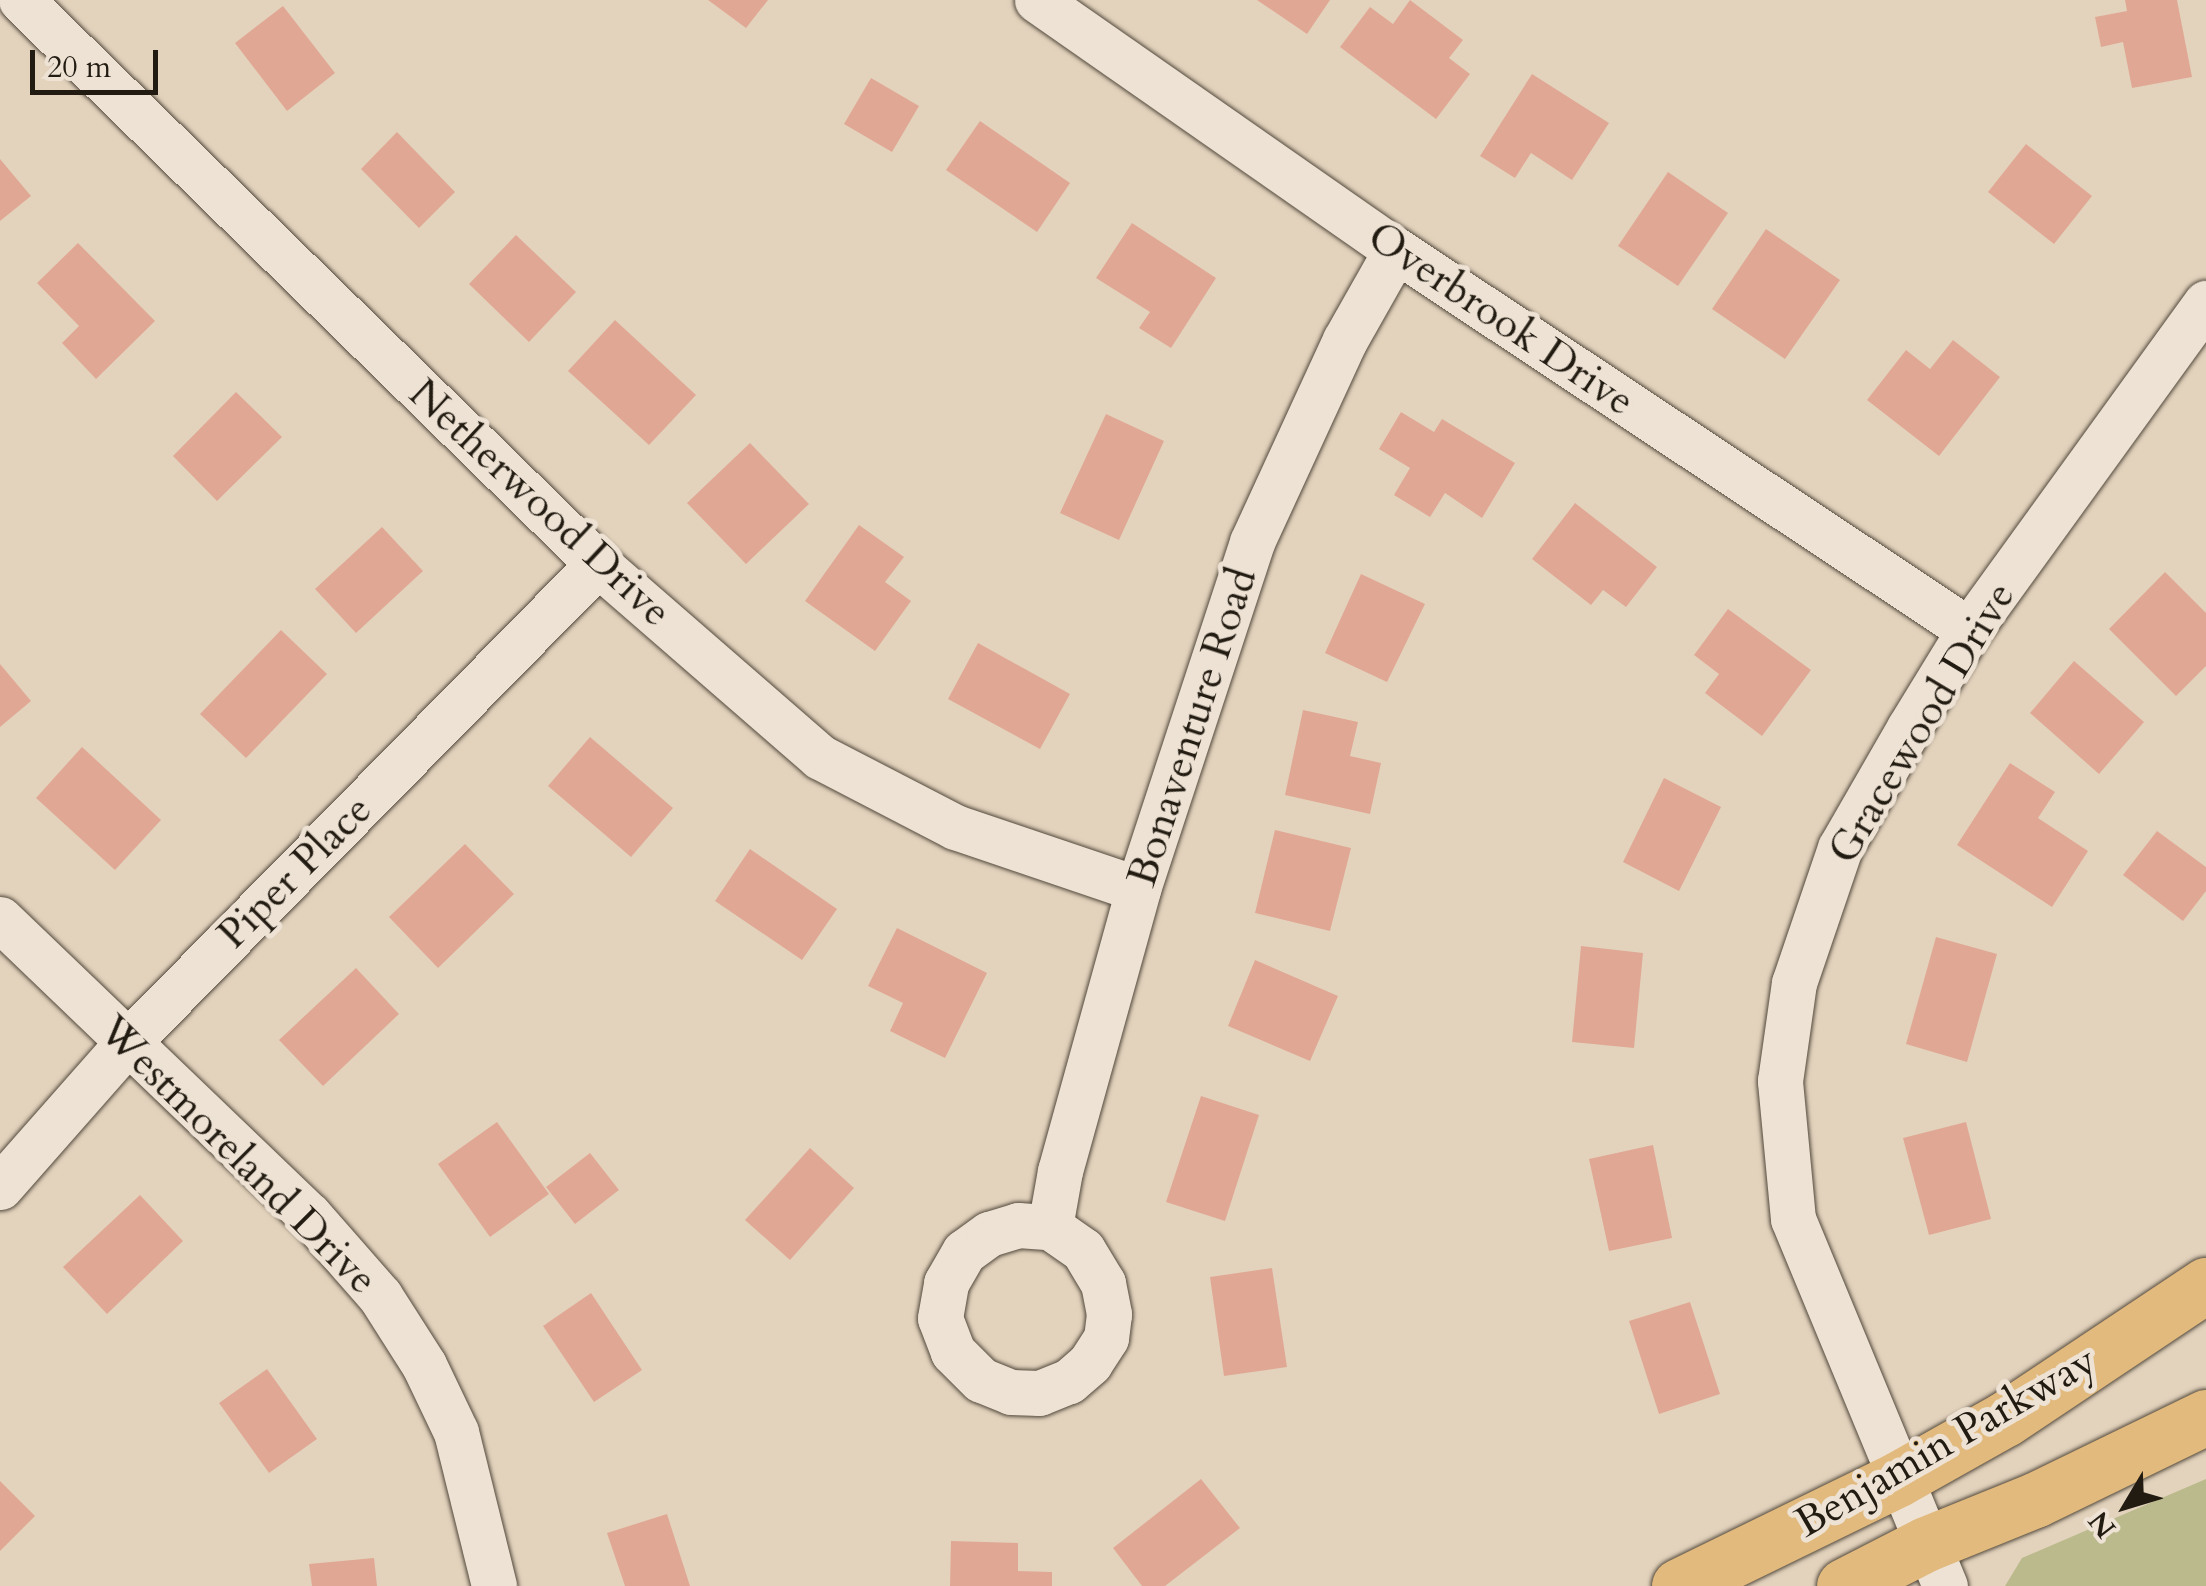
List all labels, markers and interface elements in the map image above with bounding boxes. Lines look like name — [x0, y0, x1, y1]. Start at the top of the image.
scale bar — [35, 30, 162, 92]
text: 20 m — [47, 47, 111, 88]
street label: Overbrook Drive — [1358, 211, 1644, 427]
street label: Netherwood Drive — [399, 369, 681, 637]
street label: Bonaventure Road — [1117, 561, 1267, 893]
street label: Gracewood Drive — [1818, 573, 2026, 873]
street label: Piper Place — [208, 785, 382, 959]
street label: Westmoreland Drive — [88, 1005, 388, 1305]
street label: Benjamin Parkway — [1787, 1335, 2105, 1549]
north arrow — [2076, 1456, 2176, 1556]
text: N — [2080, 1503, 2125, 1546]

